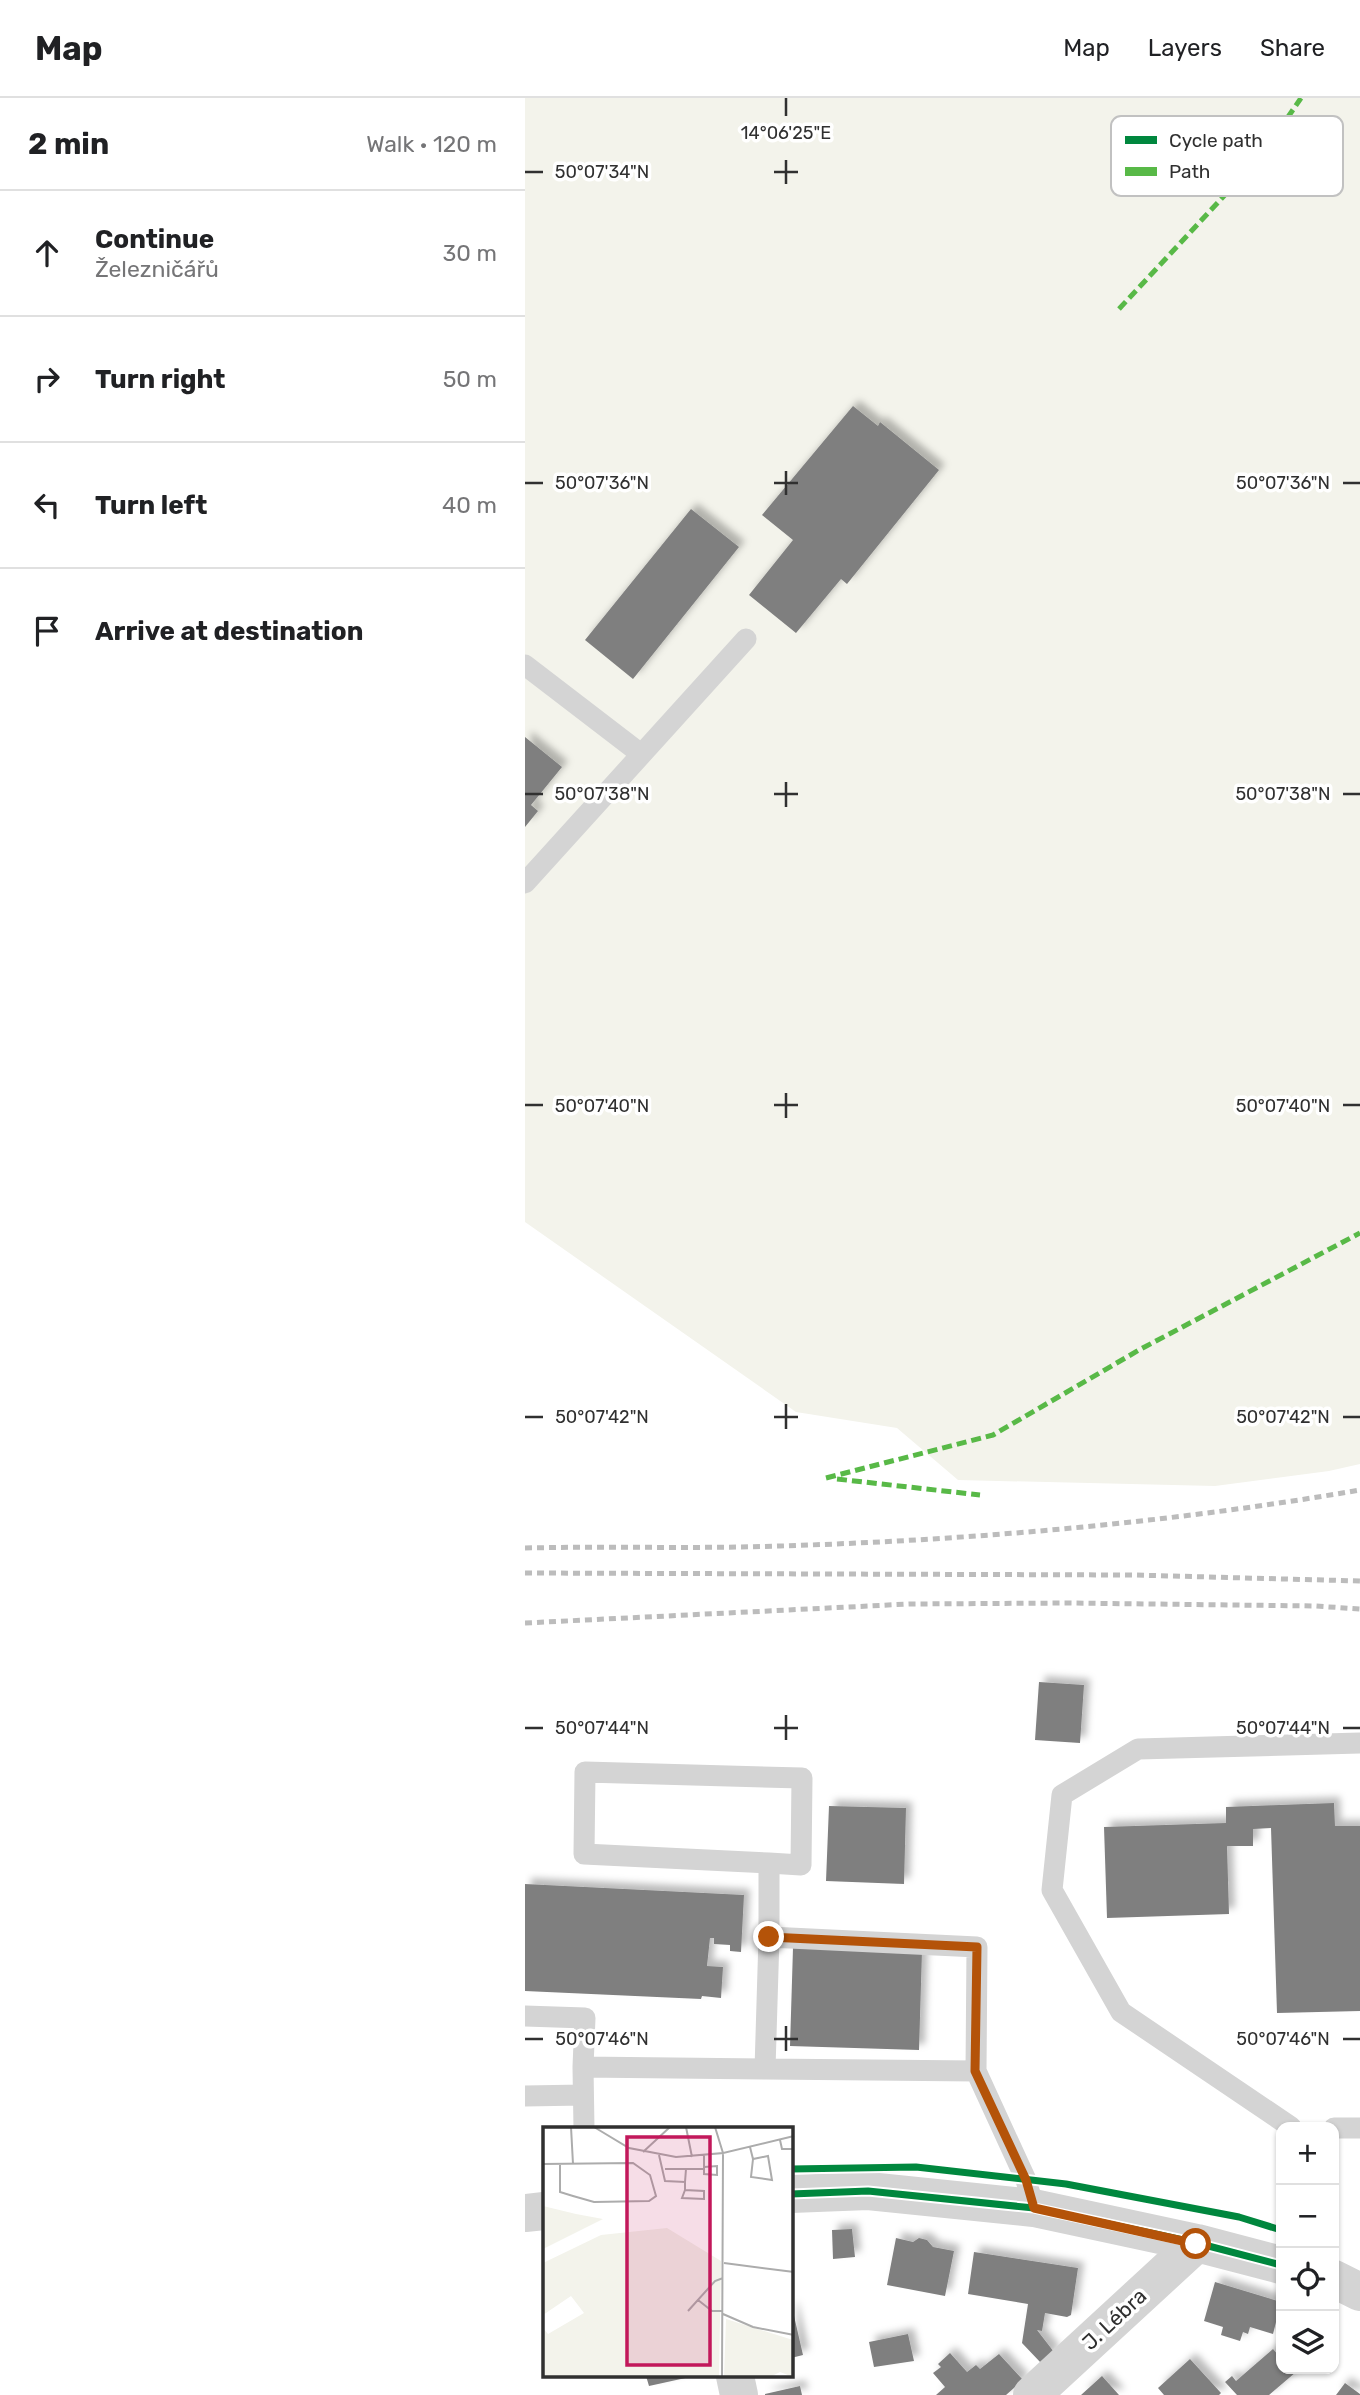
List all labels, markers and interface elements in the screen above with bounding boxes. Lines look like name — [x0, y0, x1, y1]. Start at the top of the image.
text: Map — [35, 29, 103, 68]
text: Map — [1063, 34, 1110, 62]
text: Layers — [1148, 34, 1222, 62]
text: Share — [1260, 34, 1325, 62]
legend — [1111, 116, 1343, 196]
text: 14°06'25"E — [741, 122, 831, 144]
text: 2 min — [28, 126, 109, 162]
text: Cycle path — [1169, 129, 1263, 152]
text: Walk · 120 m — [366, 130, 497, 158]
text: Path — [1169, 160, 1210, 183]
text: 50°07'34"N — [555, 161, 649, 183]
text: Continue — [95, 224, 214, 255]
icon: ahead — [28, 234, 66, 272]
text: 30 m — [442, 239, 497, 267]
text: Železničářů — [95, 255, 219, 283]
icon: right — [28, 360, 66, 398]
text: Turn right — [95, 364, 225, 395]
text: 50 m — [443, 365, 497, 393]
text: 50°07'36"N — [555, 472, 649, 494]
text: 50°07'36"N — [1236, 472, 1330, 494]
icon: left — [28, 486, 66, 524]
text: Turn left — [95, 490, 207, 521]
text: 40 m — [442, 491, 497, 519]
icon: arrive — [28, 612, 66, 650]
text: Arrive at destination — [95, 616, 363, 647]
text: 50°07'38"N — [554, 783, 650, 805]
text: 50°07'38"N — [1235, 783, 1331, 805]
text: 50°07'40"N — [555, 1095, 649, 1117]
text: 50°07'40"N — [1236, 1095, 1330, 1117]
text: 50°07'42"N — [555, 1406, 649, 1428]
text: 50°07'42"N — [1236, 1406, 1330, 1428]
text: 50°07'44"N — [555, 1717, 649, 1739]
text: 50°07'44"N — [1236, 1717, 1330, 1739]
route end — [753, 1921, 784, 1952]
text: 50°07'46"N — [555, 2028, 649, 2050]
text: 50°07'46"N — [1236, 2028, 1330, 2050]
map controls — [1276, 2122, 1339, 2374]
button: + — [1276, 2122, 1339, 2185]
inset map — [543, 2127, 793, 2378]
button: − — [1276, 2185, 1339, 2248]
route start — [1180, 2228, 1211, 2259]
button: locate — [1276, 2248, 1339, 2311]
street label: J. Lébra — [1077, 2283, 1151, 2355]
button: layers — [1276, 2311, 1339, 2374]

